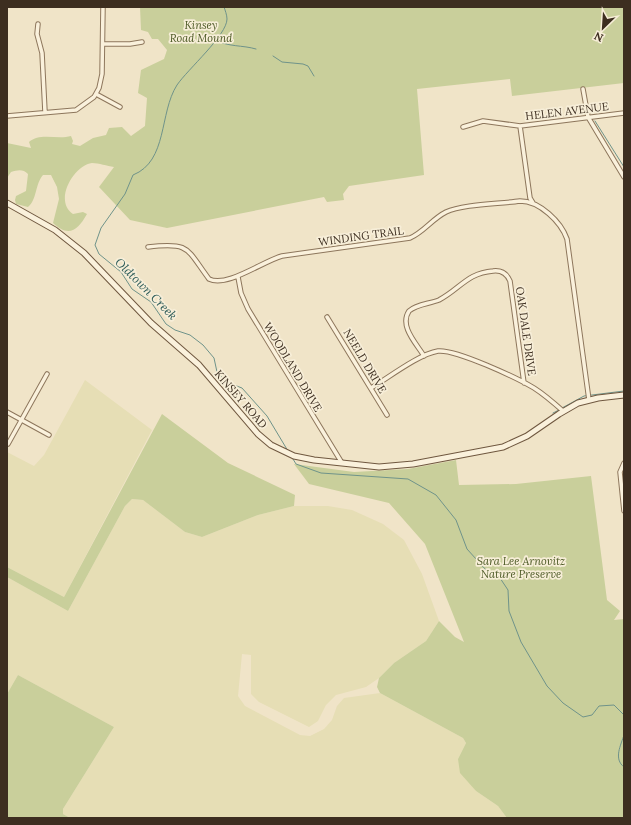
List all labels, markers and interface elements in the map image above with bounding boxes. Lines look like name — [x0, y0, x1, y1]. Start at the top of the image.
north arrow — [583, 8, 623, 48]
park label: Kinsey Road Mound — [170, 18, 233, 45]
text: N — [592, 29, 606, 45]
street label: HELEN AVENUE — [525, 99, 610, 123]
street label: WINDING TRAIL — [318, 223, 405, 249]
water label: Oldtown Creek — [112, 255, 180, 323]
street label: OAK DALE DRIVE — [513, 286, 539, 376]
street label: WOODLAND DRIVE — [261, 320, 325, 414]
street label: NEELD DRIVE — [340, 326, 390, 396]
street label: KINSEY ROAD — [212, 367, 270, 431]
park label: Sara Lee Arnovitz Nature Preserve — [477, 554, 565, 581]

